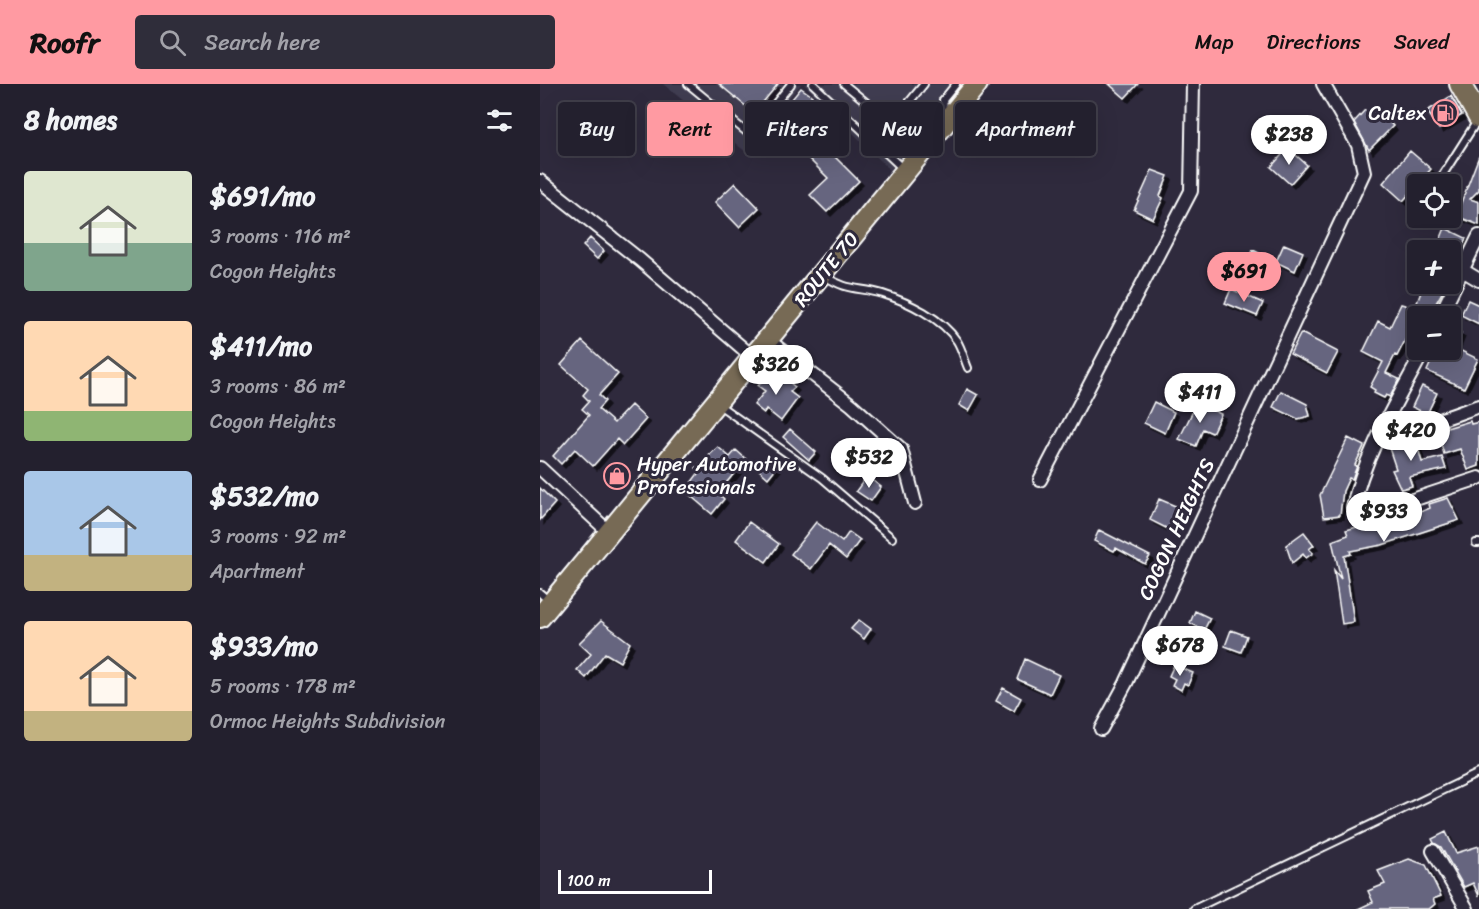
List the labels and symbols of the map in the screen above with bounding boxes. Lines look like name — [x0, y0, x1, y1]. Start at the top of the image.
place label: Caltex — [1369, 96, 1427, 131]
fuel station icon: Caltex — [1430, 98, 1460, 128]
pin: $238 — [1253, 115, 1325, 166]
street label: ROUTE 70 — [785, 224, 868, 315]
pin: $691 — [1208, 252, 1280, 303]
pin: $326 — [740, 345, 812, 396]
pin: $411 — [1164, 373, 1236, 424]
pin: $420 — [1375, 411, 1447, 462]
pin: $532 — [833, 438, 905, 489]
place label: Hyper Automotive Professionals — [637, 447, 797, 505]
street label: COGON HEIGHTS — [1128, 452, 1225, 606]
shop icon: Hyper Automotive Professionals — [602, 461, 632, 491]
pin: $933 — [1348, 492, 1420, 543]
pin: $678 — [1144, 626, 1216, 677]
scale bar — [558, 867, 712, 894]

